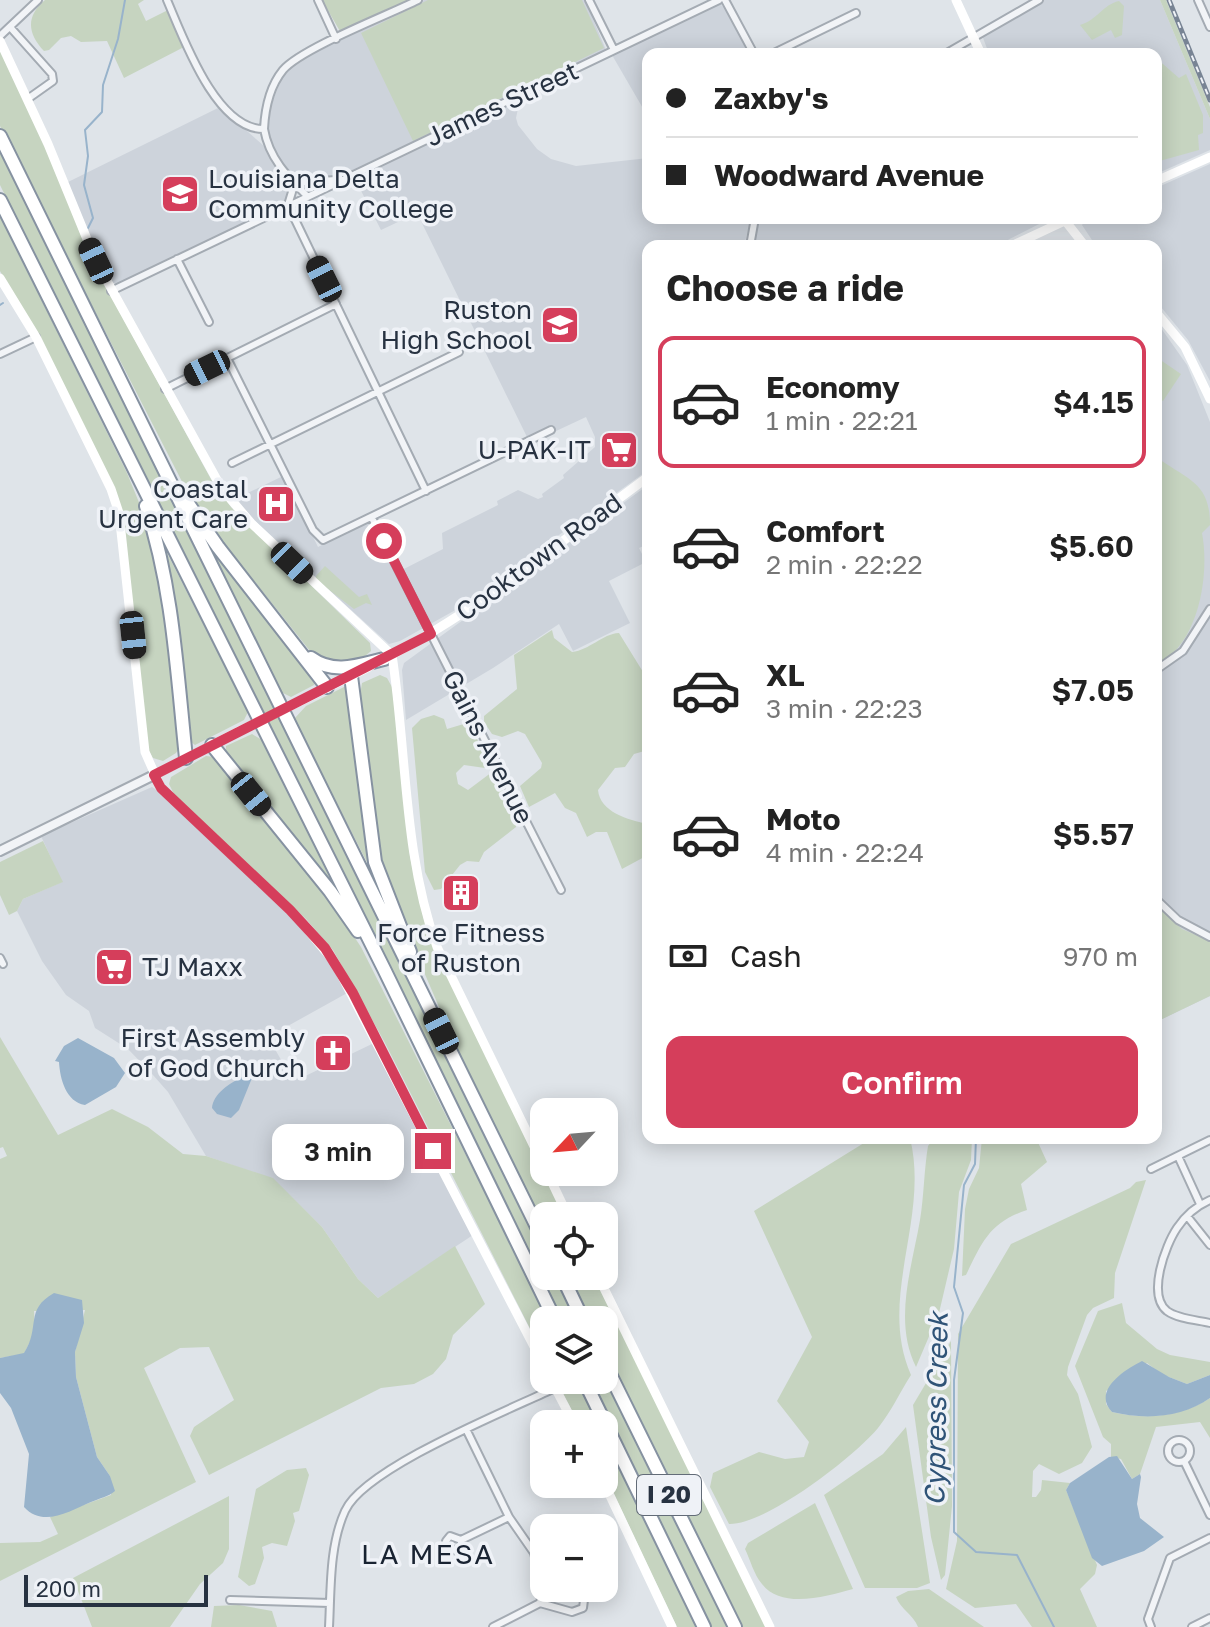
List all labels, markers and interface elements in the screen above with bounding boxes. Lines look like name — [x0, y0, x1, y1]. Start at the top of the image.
street label: James Street — [421, 55, 583, 152]
text: Zaxby's — [714, 80, 829, 116]
text: Woodward Avenue — [714, 157, 984, 193]
place label: Louisiana Delta Community College — [208, 163, 454, 224]
school or university icon: Louisiana Delta Community College — [159, 173, 201, 215]
car — [75, 234, 117, 288]
car — [303, 252, 345, 306]
text: Choose a ride — [666, 266, 904, 309]
place label: Ruston High School — [380, 294, 532, 355]
school or university icon: Ruston High School — [539, 304, 581, 346]
car — [180, 347, 234, 389]
icon: car — [670, 366, 742, 438]
text: Economy — [766, 369, 900, 405]
text: $4.15 — [1053, 384, 1134, 420]
text: 1 min · 22:21 — [766, 405, 918, 436]
supermarket icon: U-PAK-IT — [598, 429, 640, 471]
place label: U-PAK-IT — [478, 434, 591, 465]
place label: Coastal Urgent Care — [98, 473, 248, 534]
hospital icon: Coastal Urgent Care — [255, 483, 297, 525]
street label: Cooktown Road — [450, 486, 628, 627]
icon: car — [670, 510, 742, 582]
text: Comfort — [766, 513, 885, 549]
route start — [366, 523, 402, 559]
text: $5.60 — [1049, 528, 1134, 564]
car — [266, 538, 318, 588]
text: 2 min · 22:22 — [766, 549, 922, 580]
car — [119, 610, 147, 660]
icon: car — [670, 654, 742, 726]
text: XL — [766, 657, 805, 693]
street label: Gains Avenue — [436, 665, 540, 829]
text: $7.05 — [1052, 672, 1134, 708]
text: 3 min · 22:23 — [766, 693, 923, 724]
car — [227, 768, 275, 820]
icon: car — [670, 798, 742, 870]
text: Moto — [766, 801, 841, 837]
text: $5.57 — [1053, 816, 1134, 852]
text: 4 min · 22:24 — [766, 837, 924, 868]
building icon: Force Fitness of Ruston — [440, 872, 482, 914]
place label: Force Fitness of Ruston — [377, 917, 545, 978]
icon: cash — [666, 934, 710, 978]
text: Cash — [730, 938, 802, 974]
text: 970 m — [1063, 941, 1138, 972]
supermarket icon: TJ Maxx — [93, 946, 135, 988]
place label: TJ Maxx — [142, 951, 243, 982]
car — [420, 1004, 462, 1058]
place label: First Assembly of God Church — [120, 1022, 305, 1083]
church icon: First Assembly of God Church — [312, 1032, 354, 1074]
button: Confirm — [666, 1036, 1138, 1128]
north arrow — [530, 1098, 618, 1186]
map controls — [530, 1098, 618, 1602]
callout: 3 min — [273, 1123, 405, 1179]
route end — [415, 1133, 451, 1169]
text: 3 min — [304, 1136, 372, 1167]
button: locate — [530, 1202, 618, 1290]
button: layers — [530, 1306, 618, 1394]
water label: Cypress Creek — [917, 1309, 954, 1506]
button: + — [530, 1410, 618, 1498]
road number: I 20 — [637, 1475, 701, 1515]
button: − — [530, 1514, 618, 1602]
district label: LA MESA — [361, 1537, 495, 1570]
scale bar — [24, 1571, 208, 1607]
text: 200 m — [36, 1575, 101, 1602]

